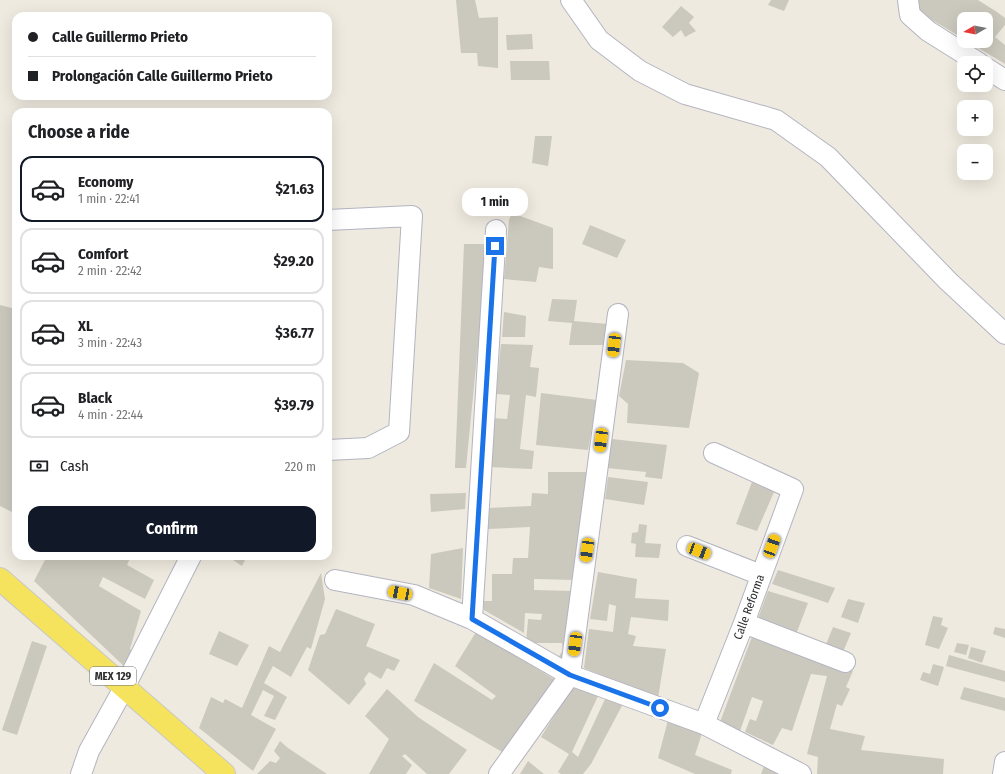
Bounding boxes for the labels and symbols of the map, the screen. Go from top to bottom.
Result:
north arrow [957,12,993,48]
callout: 1 min [462,188,528,216]
route end [486,237,504,255]
car [607,332,621,358]
car [594,427,608,453]
car [762,533,782,559]
car [579,537,595,563]
car [686,541,712,561]
street label: Calle Reforma [731,572,767,641]
car [387,585,413,601]
car [567,631,583,657]
road number: MEX 129 [90,667,136,685]
route start [651,699,669,717]

